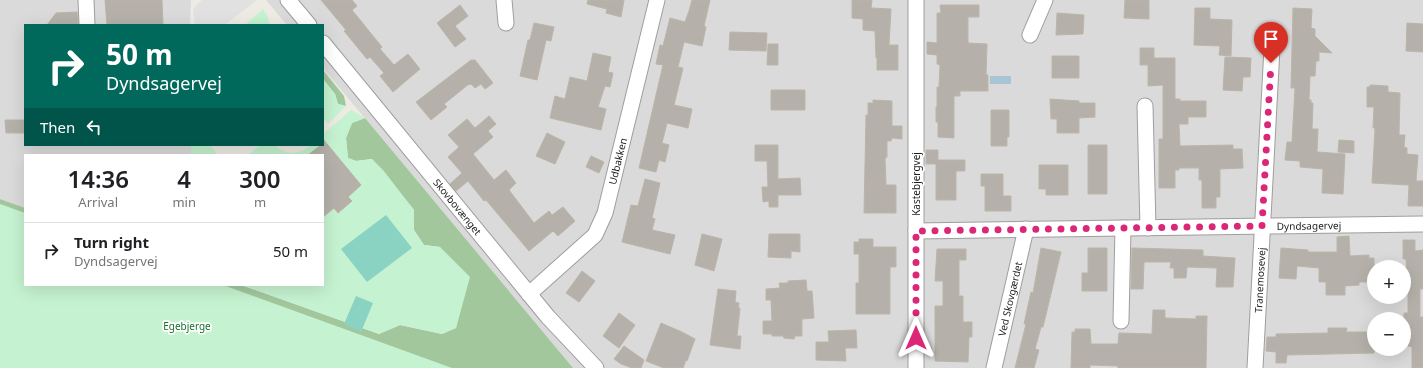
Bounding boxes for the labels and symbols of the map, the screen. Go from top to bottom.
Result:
pin [1254,22,1288,63]
street label: Udbakken [605,136,630,186]
street label: Kastebjergvej [909,152,923,216]
street label: Skovbovænget [430,176,485,238]
street label: Dyndsagervej [1277,218,1341,233]
street label: Tranemosevej [1251,247,1268,313]
street label: Ved Skovgærdet [995,260,1025,337]
position arrow [895,317,937,359]
park label: Egebjerge [163,319,211,333]

